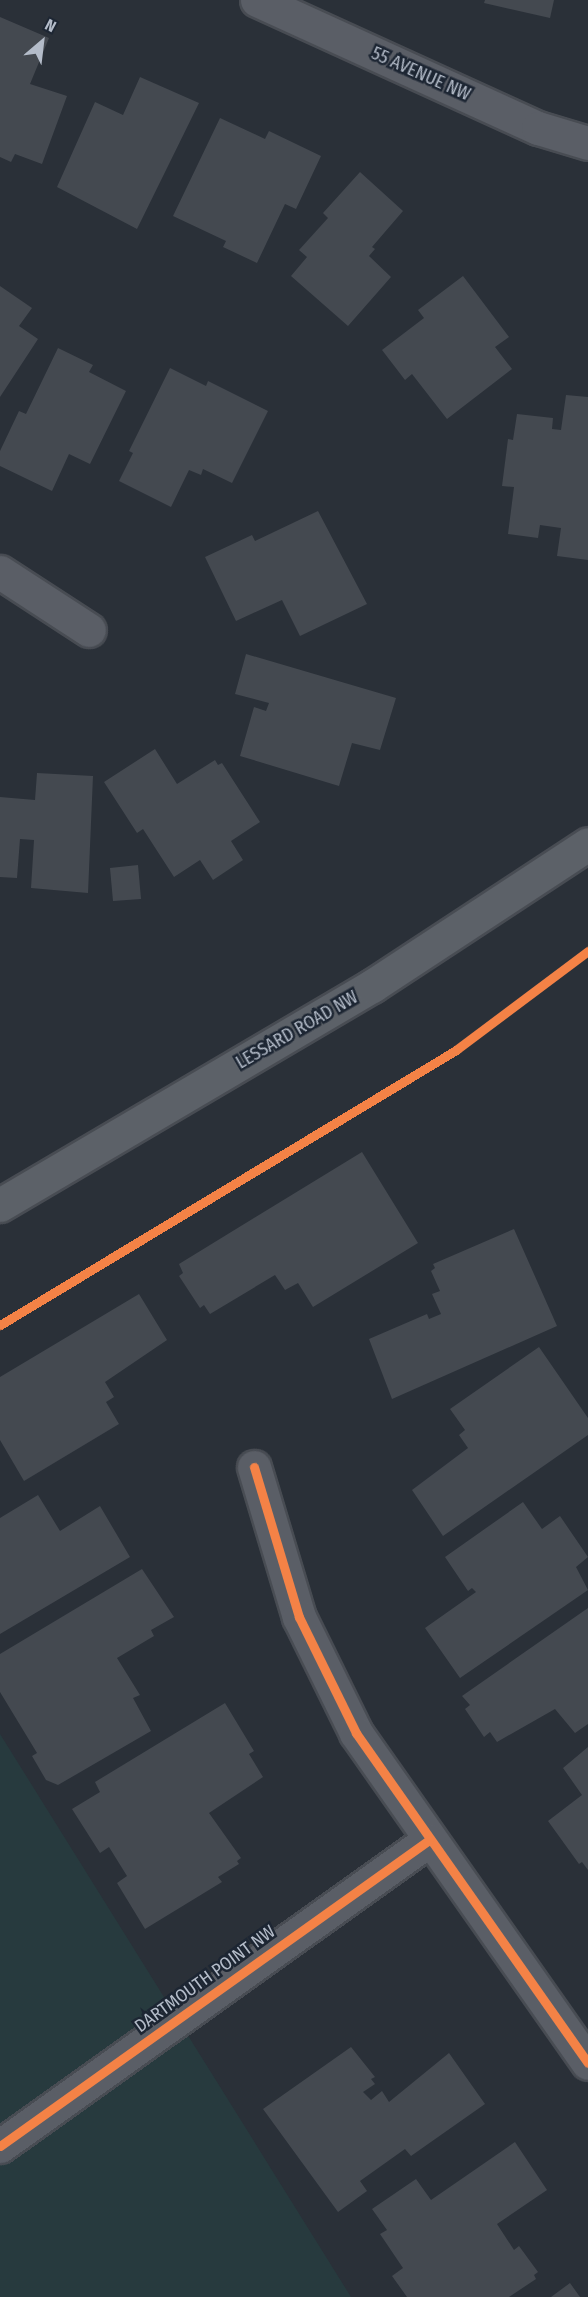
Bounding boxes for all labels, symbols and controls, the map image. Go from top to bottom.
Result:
north arrow [12,12,72,72]
text: N [42,15,59,36]
street label: 55 AVENUE NW [368,43,474,105]
street label: LESSARD ROAD NW [232,986,362,1074]
street label: DARTMOUTH POINT NW [131,1921,279,2037]

